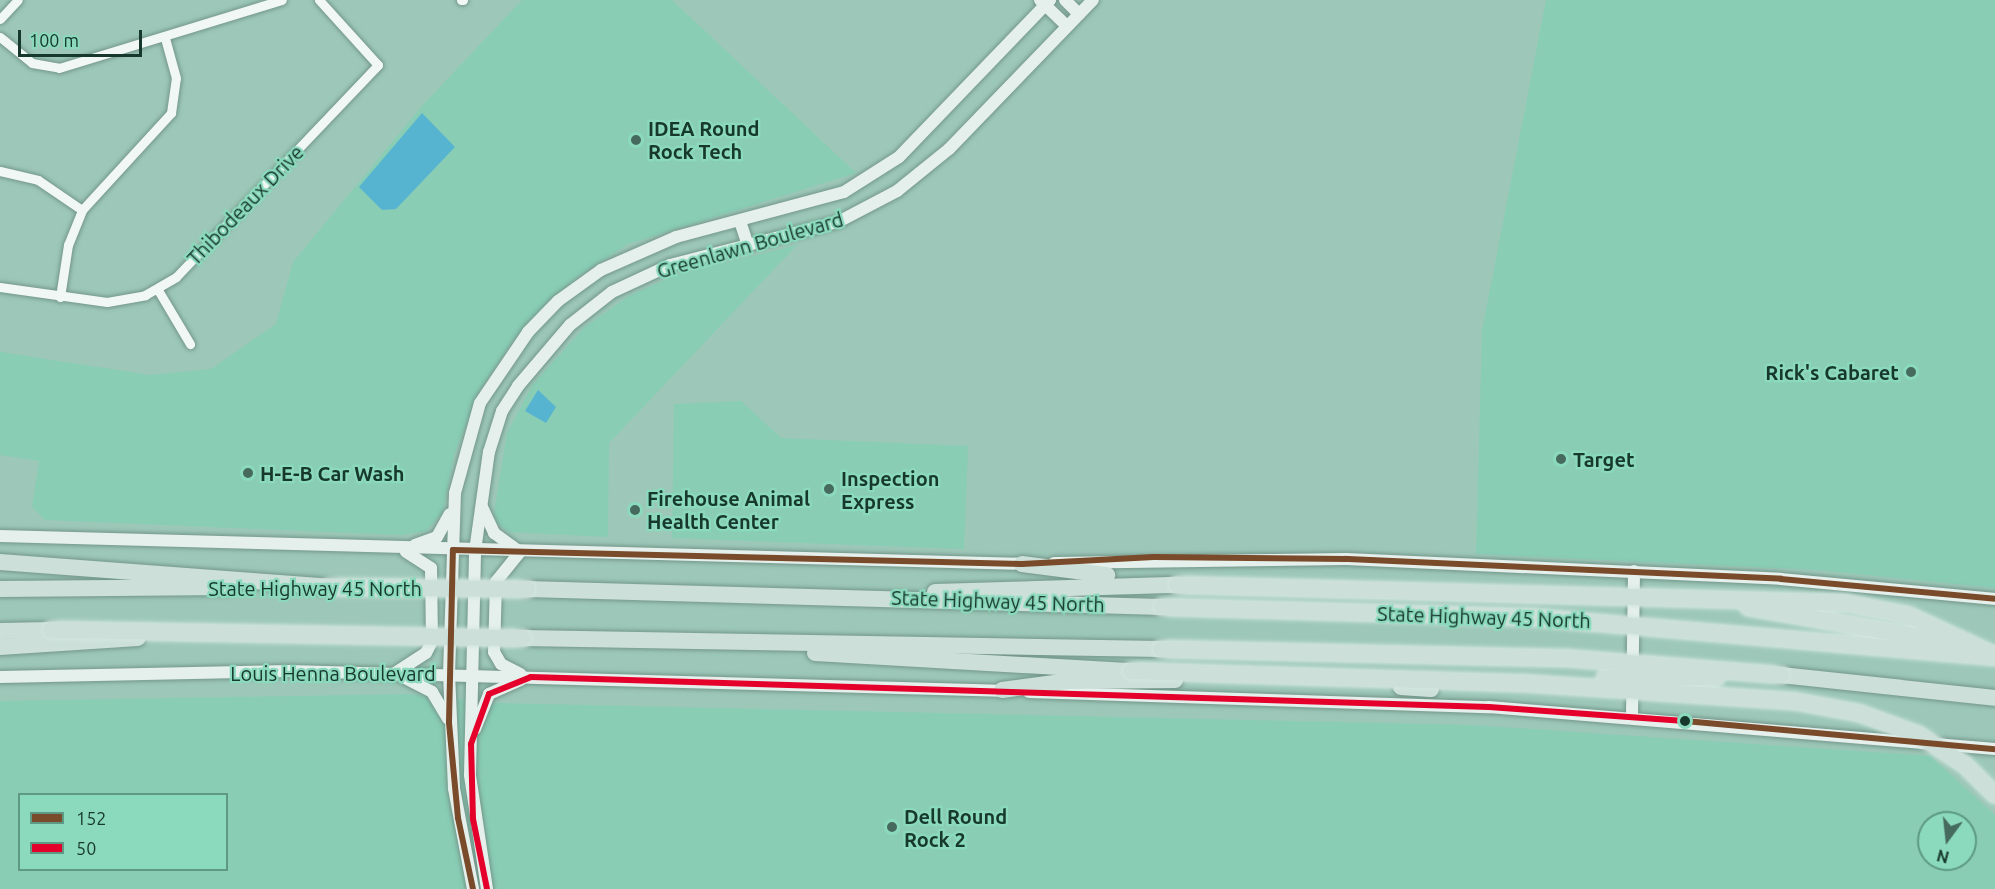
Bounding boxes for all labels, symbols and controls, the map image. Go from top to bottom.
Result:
scale bar [21,18,146,56]
text: 100 m [29,30,79,50]
place label: IDEA Round Rock Tech [648,116,760,163]
marker: IDEA Round Rock Tech [629,133,643,147]
street label: Thibodeaux Drive [182,140,308,270]
street label: Greenlawn Boulevard [654,207,846,283]
place label: Rick's Cabaret [1765,360,1899,384]
marker: Rick's Cabaret [1904,365,1918,379]
place label: Target [1573,447,1635,471]
marker: Target [1554,452,1568,466]
place label: H-E-B Car Wash [260,461,405,485]
marker: H-E-B Car Wash [241,466,255,480]
place label: Inspection Express [841,466,939,513]
marker: Inspection Express [822,482,836,496]
place label: Firehouse Animal Health Center [647,486,810,533]
marker: Firehouse Animal Health Center [628,503,642,517]
street label: State Highway 45 North [208,576,422,600]
street label: State Highway 45 North [891,585,1105,617]
street label: State Highway 45 North [1377,601,1591,633]
street label: Louis Henna Boulevard [230,661,436,685]
unlabelled marker [1679,715,1691,727]
legend [18,793,228,871]
place label: Dell Round Rock 2 [904,804,1007,851]
text: 152 [76,808,106,828]
north arrow [1917,811,1977,871]
marker: Dell Round Rock 2 [885,820,899,834]
text: 50 [76,838,96,858]
text: N [1935,846,1951,867]

